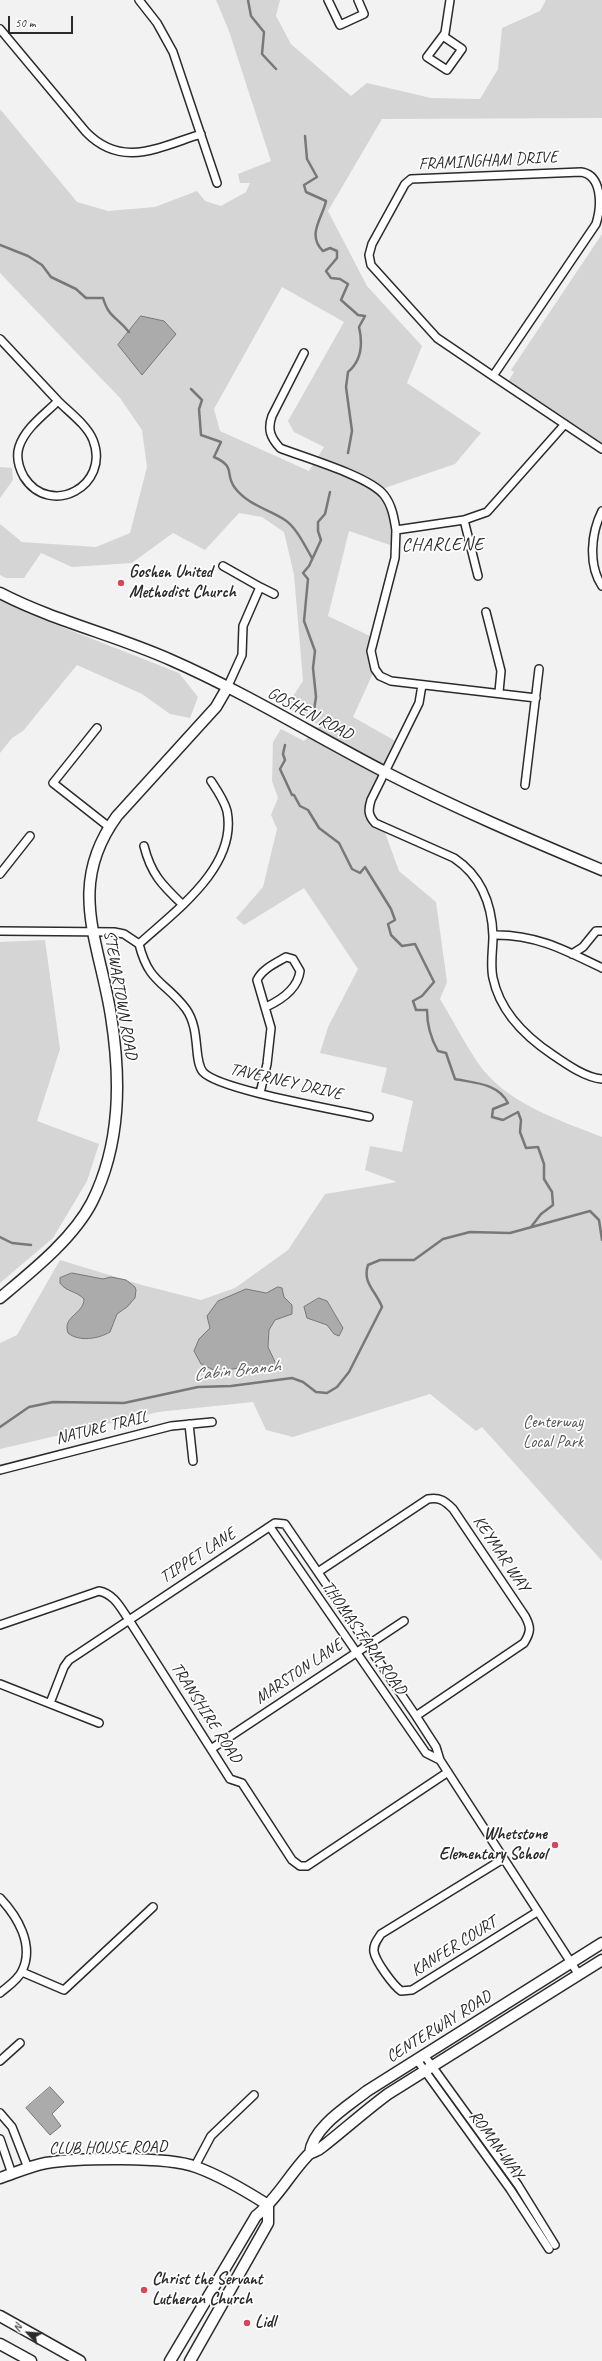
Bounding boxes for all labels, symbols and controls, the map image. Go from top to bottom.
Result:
scale bar [10,8,75,34]
text: 50 m [15,15,35,31]
street label: FRAMINGHAM DRIVE [418,147,558,175]
district label: CHARLENE [402,534,484,556]
place label: Goshen United Methodist Church [129,563,236,603]
marker: Goshen United Methodist Church [116,578,126,588]
street label: GOSHEN ROAD [264,683,356,745]
street label: STEWARTOWN ROAD [99,929,141,1061]
street label: TAVERNEY DRIVE [228,1059,344,1105]
water label: Cabin Branch [193,1356,281,1386]
street label: NATURE TRAIL [54,1407,150,1449]
park label: Centerway Local Park [523,1413,583,1453]
street label: KEYMAR WAY [468,1512,534,1596]
street label: TIPPET LANE [156,1524,240,1588]
street label: THOMAS FARM ROAD [317,1577,411,1699]
street label: MARSTON LANE [251,1635,347,1709]
street label: TRANSHIRE ROAD [166,1659,246,1767]
place label: Whetstone Elementary School [439,1825,547,1865]
marker: Whetstone Elementary School [550,1840,560,1850]
street label: KANFER COURT [407,1913,501,1981]
street label: CENTERWAY ROAD [383,1987,495,2067]
street label: ROMAN WAY [464,2107,528,2183]
street label: CLUB HOUSE ROAD [49,2137,167,2159]
place label: Christ the Servant Lutheran Church [152,2270,262,2310]
marker: Christ the Servant Lutheran Church [139,2285,149,2295]
north arrow [8,2313,48,2353]
place label: Lidl [255,2313,276,2333]
marker: Lidl [242,2318,252,2328]
text: N [9,2322,25,2334]

